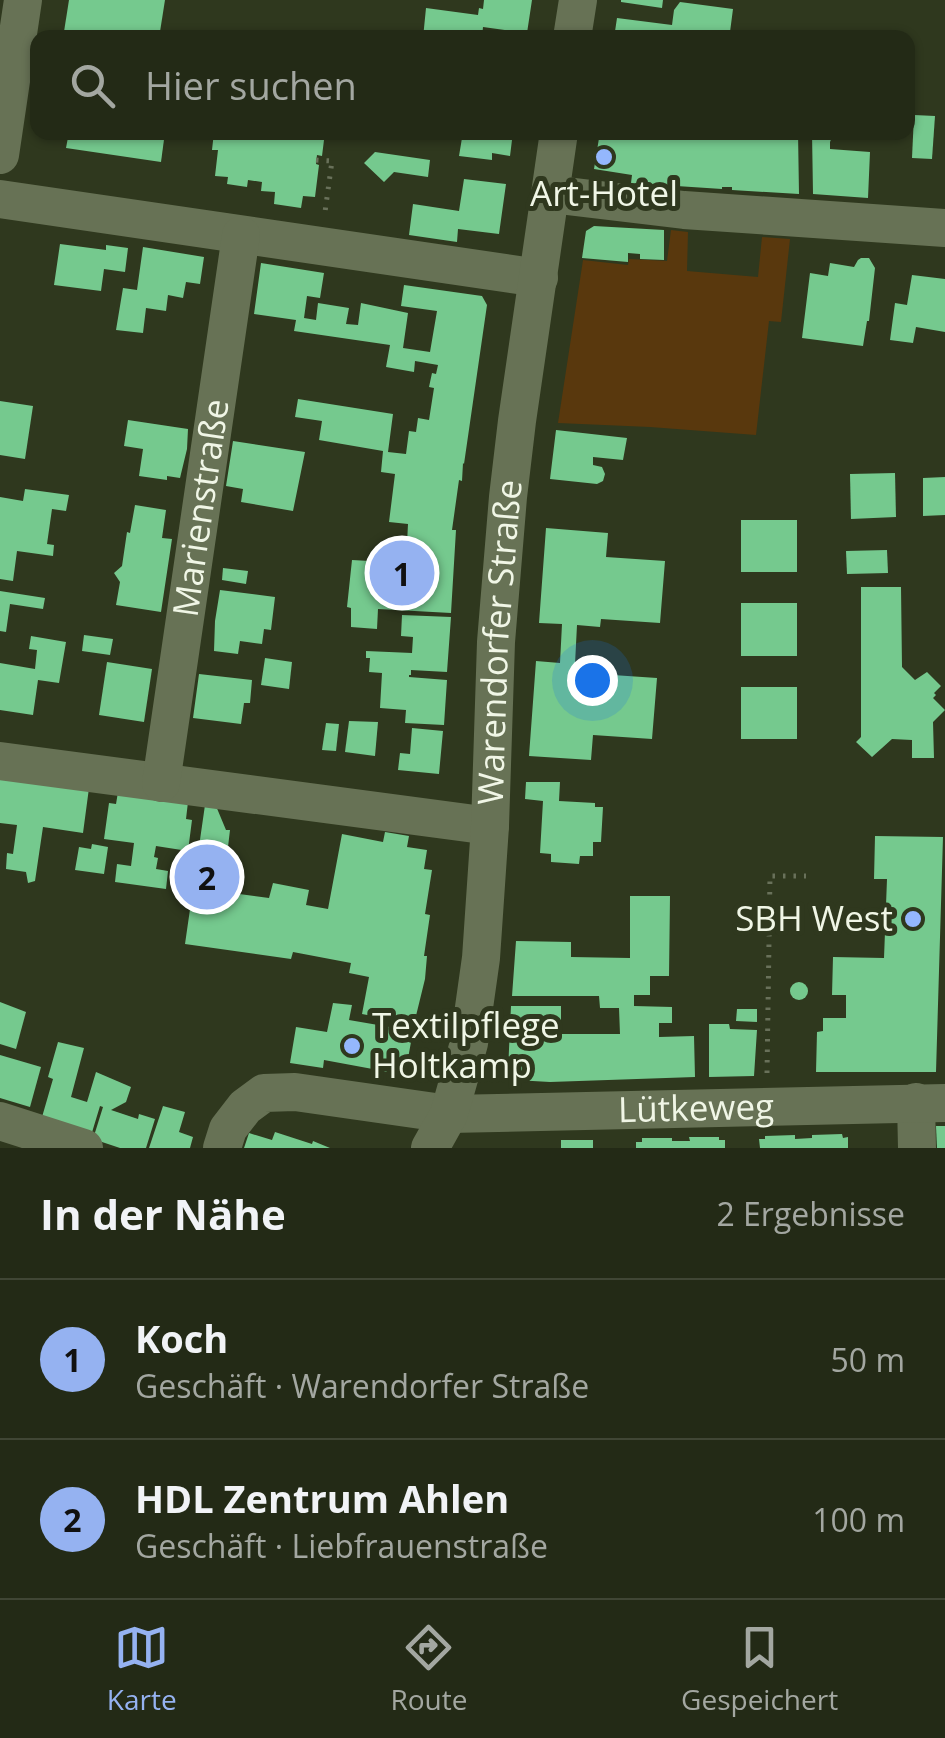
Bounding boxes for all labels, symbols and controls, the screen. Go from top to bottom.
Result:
search box [30,30,915,140]
icon: search [65,58,120,113]
text: Hier suchen [145,59,357,111]
marker: Art-Hotel [593,146,615,168]
place label: Art-Hotel [530,169,678,216]
street label: Marienstraße [161,396,239,620]
street label: Warendorfer Straße [466,477,532,805]
pin: 1 [370,536,434,610]
your location [567,655,618,706]
pin: 2 [174,840,240,914]
place label: SBH West [735,894,893,941]
marker: SBH West [902,908,924,930]
place label: Textilpflege Holtkamp [372,1001,560,1088]
marker: Textilpflege Holtkamp [341,1035,363,1057]
street label: Lütkeweg [617,1082,775,1132]
text: In der Nähe [40,1185,286,1242]
text: 2 Ergebnisse [716,1192,905,1235]
text: Koch [135,1312,228,1364]
text: 1 [63,1338,82,1381]
text: 50 m [830,1338,905,1381]
text: Geschäft · Warendorfer Straße [135,1364,589,1407]
text: HDL Zentrum Ahlen [135,1472,509,1524]
text: 2 [63,1498,82,1541]
text: 100 m [812,1498,905,1541]
text: Geschäft · Liebfrauenstraße [135,1524,548,1567]
tab: Karte [107,1620,177,1718]
tab: Route [390,1620,467,1718]
tab: Gespeichert [681,1620,838,1718]

